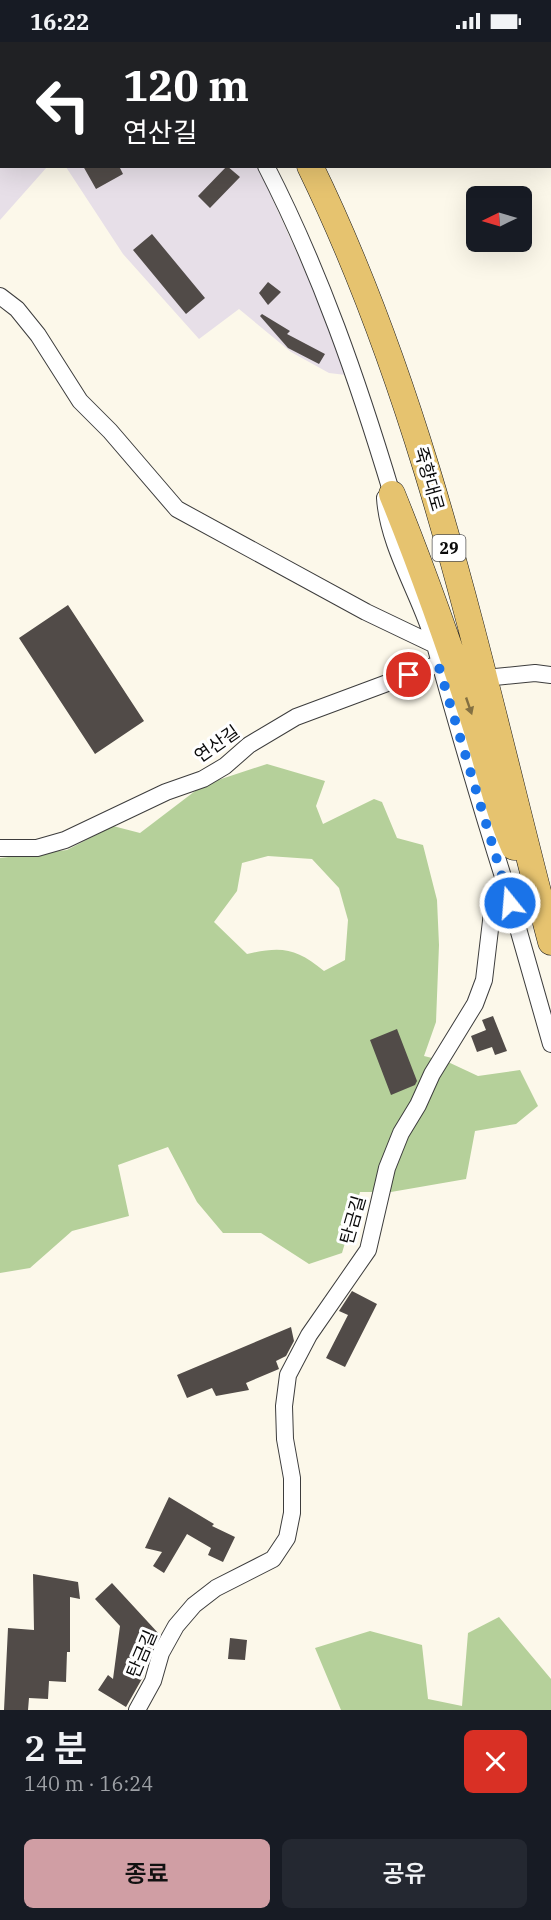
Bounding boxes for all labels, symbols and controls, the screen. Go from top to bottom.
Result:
text: 16:22 [30,7,89,36]
text: 120 m [123,58,249,113]
icon: left [24,66,102,144]
text: 연산길 [123,114,198,149]
north arrow [466,186,532,252]
map controls [466,186,532,252]
street label: 죽향대로 [409,444,450,514]
road number: 29 [432,535,466,561]
pin [383,649,434,700]
icon: arrive [392,658,425,691]
one-way arrow [465,698,474,716]
street label: 연산길 [190,720,244,767]
position arrow [478,871,542,935]
street label: 탄금길 [335,1193,370,1247]
street label: 탄금길 [121,1626,162,1681]
text: 2 분 [24,1724,87,1771]
button: close [464,1730,527,1793]
text: 140 m · 16:24 [24,1770,153,1797]
button: 종료 [24,1839,270,1908]
button: 공유 [282,1839,527,1908]

